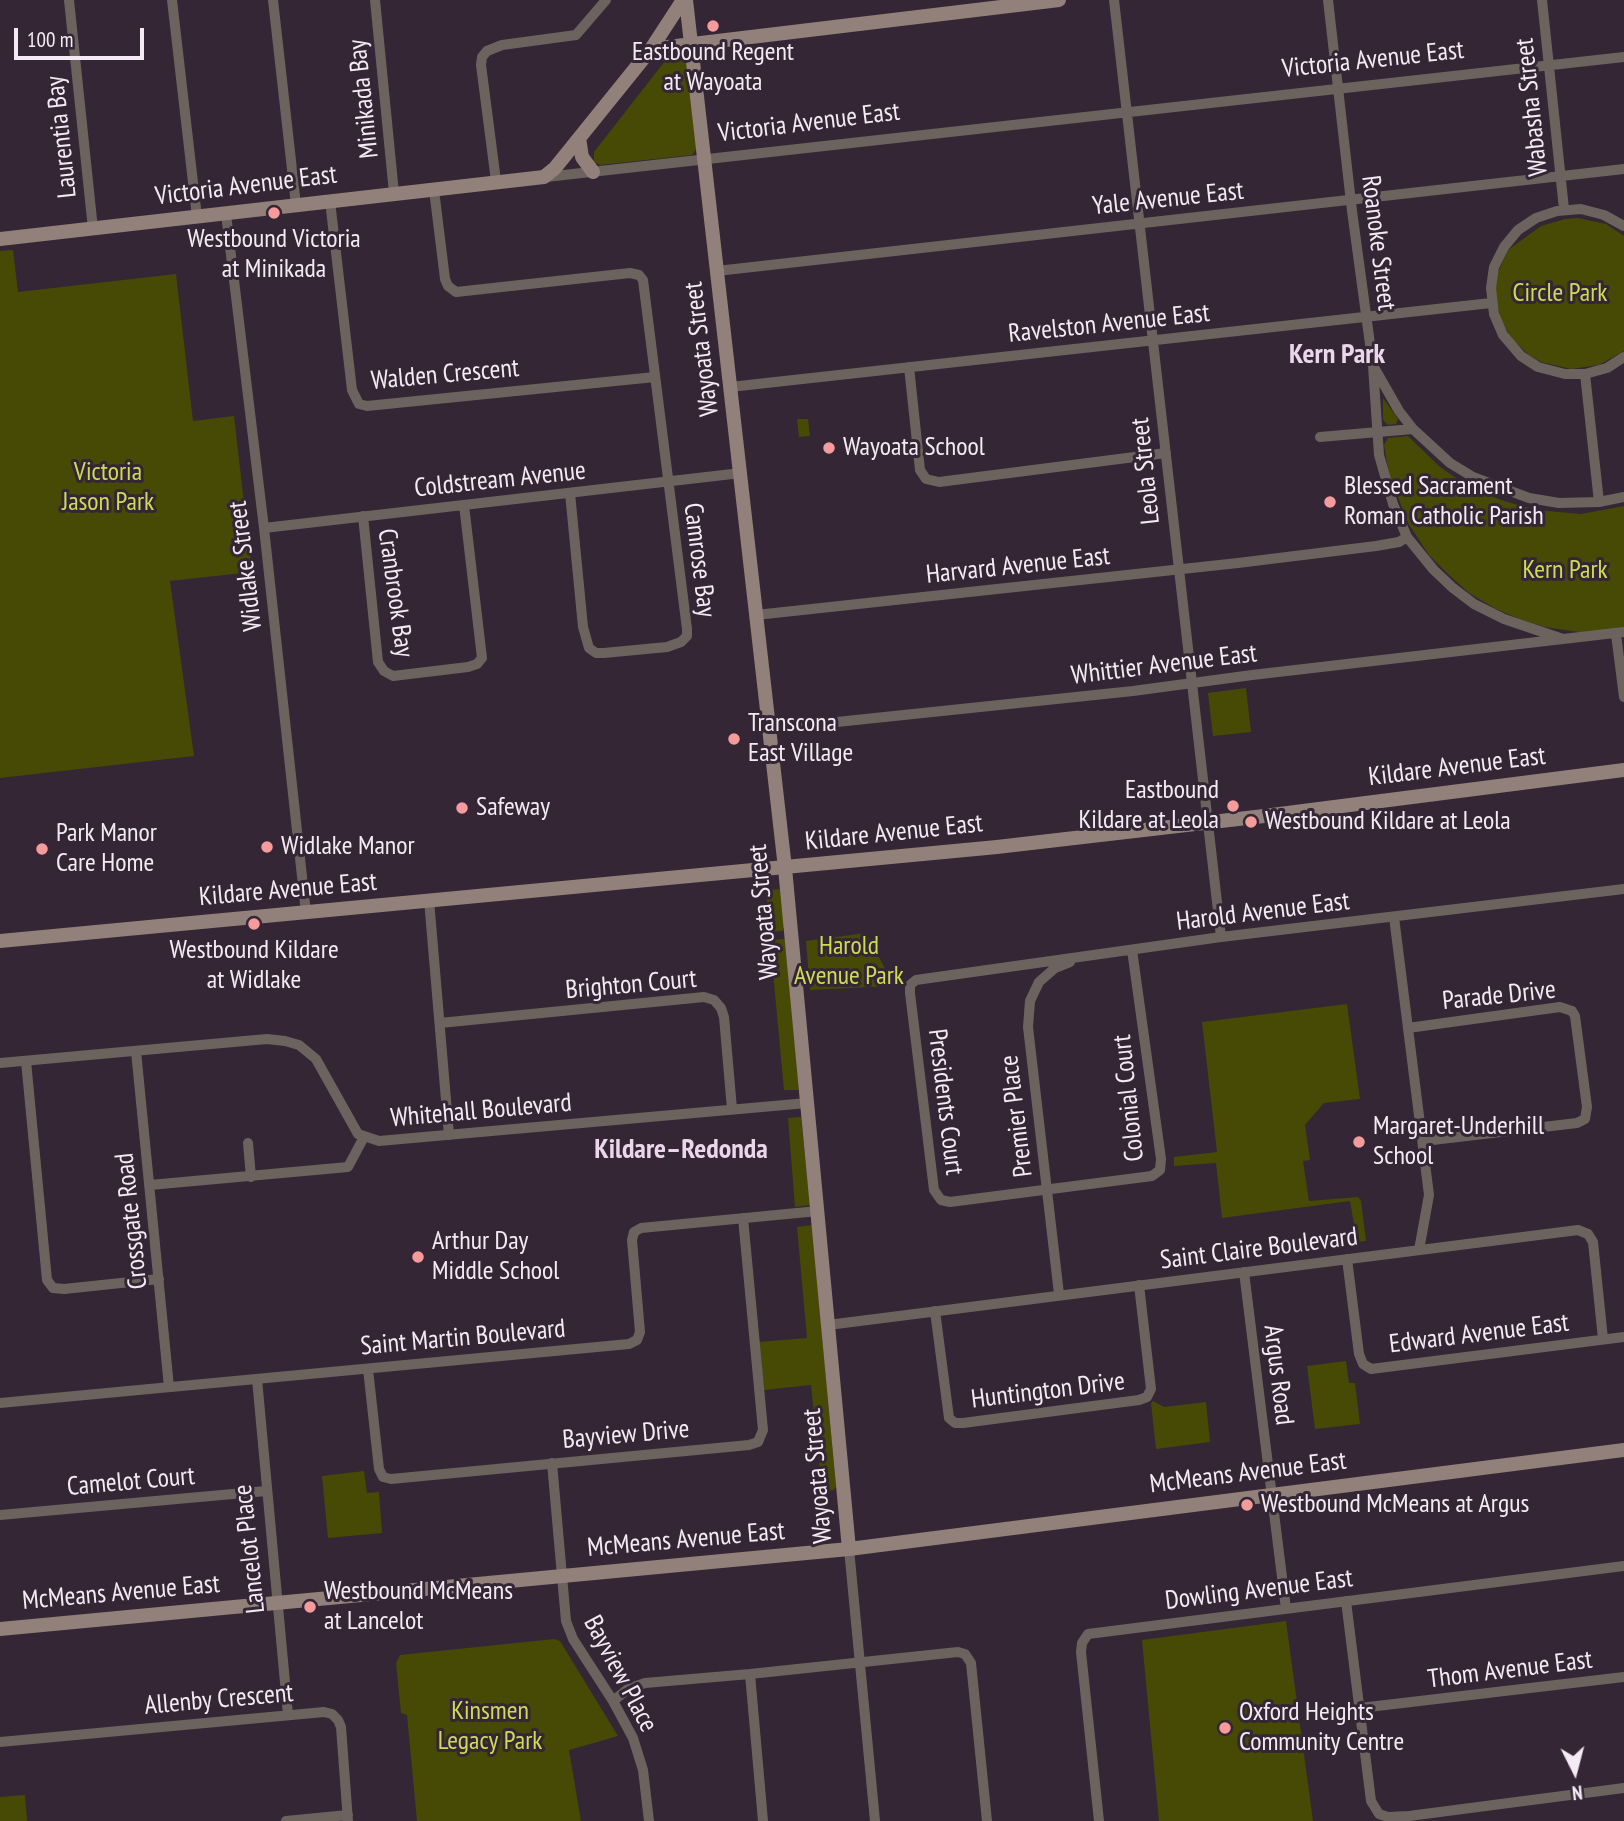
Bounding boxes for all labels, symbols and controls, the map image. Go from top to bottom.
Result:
scale bar [18,14,147,58]
marker: Eastbound Regent at Wayoata [705,18,721,34]
text: 100 m [27,26,73,53]
street label: Victoria Avenue East [1281,35,1465,85]
street label: Wabasha Street [1509,36,1555,178]
place label: Eastbound Regent at Wayoata [632,37,794,98]
street label: Minikada Bay [342,38,386,160]
street label: Laurentia Bay [40,74,84,200]
street label: Victoria Avenue East [717,96,901,150]
street label: Victoria Avenue East [154,159,338,213]
street label: Roanoke Street [1354,174,1402,312]
street label: Yale Avenue East [1091,176,1245,222]
marker: Westbound Victoria at Minikada [266,205,282,221]
place label: Westbound Victoria at Minikada [187,224,361,286]
park label: Circle Park [1513,278,1607,310]
street label: Wayoata Street [678,280,726,418]
street label: Ravelston Avenue East [1007,298,1211,350]
district label: Kern Park [1289,338,1385,372]
street label: Walden Crescent [370,353,520,397]
street label: Leola Street [1125,416,1167,526]
place label: Wayoata School [843,432,985,464]
marker: Wayoata School [821,440,837,456]
street label: Coldstream Avenue [413,455,587,505]
park label: Victoria Jason Park [62,457,154,518]
place label: Blessed Sacrament Roman Catholic Parish [1344,471,1544,532]
marker: Blessed Sacrament Roman Catholic Parish [1322,494,1338,510]
street label: Widlake Street [223,499,269,633]
street label: Camrose Bay [677,501,721,619]
street label: Cranbrook Bay [371,527,419,659]
street label: Harvard Avenue East [925,541,1111,591]
park label: Kern Park [1522,555,1608,587]
street label: Whittier Avenue East [1069,638,1259,692]
place label: Transcona East Village [748,708,853,770]
marker: Transcona East Village [726,731,742,747]
street label: Kildare Avenue East [1367,741,1547,793]
place label: Eastbound Kildare at Leola [1079,775,1219,836]
place label: Safeway [476,792,550,824]
marker: Eastbound Kildare at Leola [1225,798,1241,814]
marker: Safeway [454,800,470,816]
place label: Westbound Kildare at Leola [1265,806,1511,838]
street label: Kildare Avenue East [804,808,984,858]
marker: Westbound Kildare at Leola [1243,814,1259,830]
place label: Park Manor Care Home [56,818,157,880]
place label: Widlake Manor [281,831,415,863]
marker: Widlake Manor [259,839,275,855]
marker: Park Manor Care Home [34,841,50,857]
street label: Wayoata Street [743,843,785,981]
street label: Kildare Avenue East [198,867,378,913]
street label: Harold Avenue East [1175,886,1351,938]
marker: Westbound Kildare at Widlake [246,916,262,932]
park label: Harold Avenue Park [794,931,904,992]
place label: Westbound Kildare at Widlake [169,935,339,996]
street label: Brighton Court [564,964,698,1006]
street label: Parade Drive [1441,975,1557,1017]
street label: Presidents Court [921,1027,969,1177]
street label: Colonial Court [1107,1033,1151,1163]
street label: Premier Place [994,1053,1040,1179]
street label: Whitehall Boulevard [389,1088,573,1134]
place label: Margaret-Underhill School [1373,1111,1544,1172]
district label: Kildare–Redonda [594,1133,768,1167]
marker: Margaret-Underhill School [1351,1134,1367,1150]
street label: Crossgate Road [109,1151,155,1291]
street label: Saint Claire Boulevard [1159,1221,1359,1277]
place label: Arthur Day Middle School [432,1226,559,1288]
marker: Arthur Day Middle School [410,1249,426,1265]
street label: Edward Avenue East [1387,1307,1571,1361]
street label: Saint Martin Boulevard [359,1313,567,1363]
street label: Argus Road [1256,1323,1300,1427]
street label: Huntington Drive [969,1366,1127,1416]
street label: Wayoata Street [797,1407,839,1545]
street label: Bayview Drive [561,1414,691,1456]
street label: McMeans Avenue East [1148,1445,1348,1501]
street label: Camelot Court [66,1461,196,1503]
street label: Lancelot Place [228,1483,272,1615]
place label: Westbound McMeans at Argus [1261,1489,1529,1521]
marker: Westbound McMeans at Argus [1239,1497,1255,1513]
street label: McMeans Avenue East [586,1516,786,1564]
street label: Dowling Avenue East [1163,1563,1355,1617]
street label: McMeans Avenue East [21,1569,221,1617]
place label: Westbound McMeans at Lancelot [324,1576,513,1638]
marker: Westbound McMeans at Lancelot [302,1599,318,1615]
street label: Bayview Place [576,1610,664,1738]
street label: Thom Avenue East [1426,1644,1594,1696]
street label: Allenby Crescent [143,1678,295,1722]
park label: Kinsmen Legacy Park [438,1696,542,1758]
place label: Oxford Heights Community Centre [1239,1697,1404,1758]
marker: Oxford Heights Community Centre [1217,1720,1233,1736]
north arrow [1540,1737,1610,1807]
text: N [1571,1780,1584,1805]

